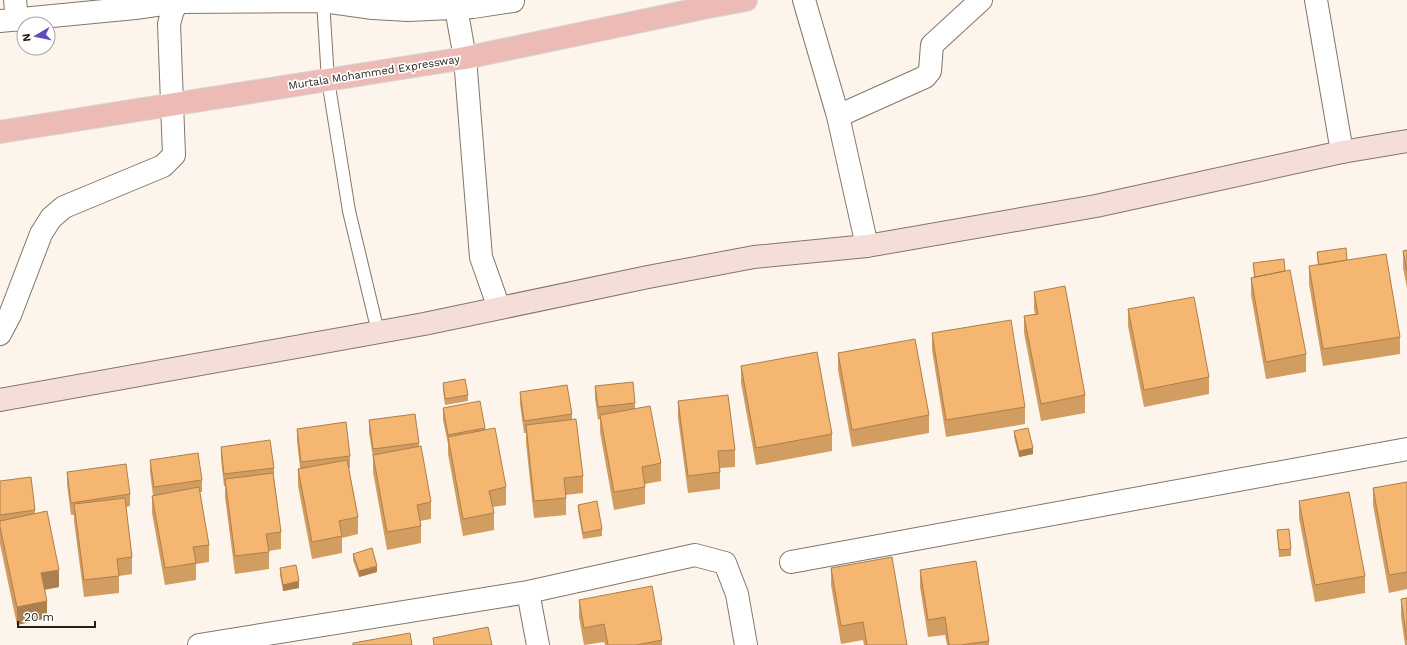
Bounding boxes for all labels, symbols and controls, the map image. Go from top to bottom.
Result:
north arrow [16,16,56,56]
text: N [20,32,34,43]
street label: Murtala Mohammed Expressway [287,52,461,92]
scale bar [18,603,95,629]
text: 20 m [24,610,54,624]

